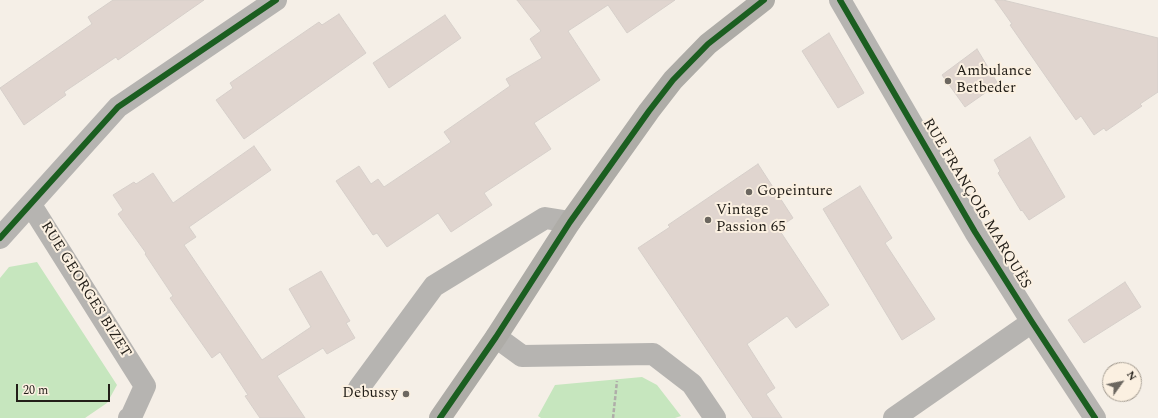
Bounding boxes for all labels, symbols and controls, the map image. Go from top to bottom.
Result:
place label: Ambulance Betbeder [956,63,1032,98]
marker: Ambulance Betbeder [943,76,953,86]
street label: RUE FRANÇOIS MARQUÈS [918,116,1034,292]
place label: Gopeinture [757,183,833,201]
marker: Gopeinture [744,187,754,197]
place label: Vintage Passion 65 [716,202,786,237]
marker: Vintage Passion 65 [703,215,713,225]
street label: RUE GEORGES BIZET [36,219,134,361]
north arrow [1102,362,1142,402]
text: N [1122,367,1141,384]
scale bar [18,376,112,402]
text: 20 m [23,381,48,400]
place label: Debussy [342,385,398,403]
marker: Debussy [401,389,411,399]

